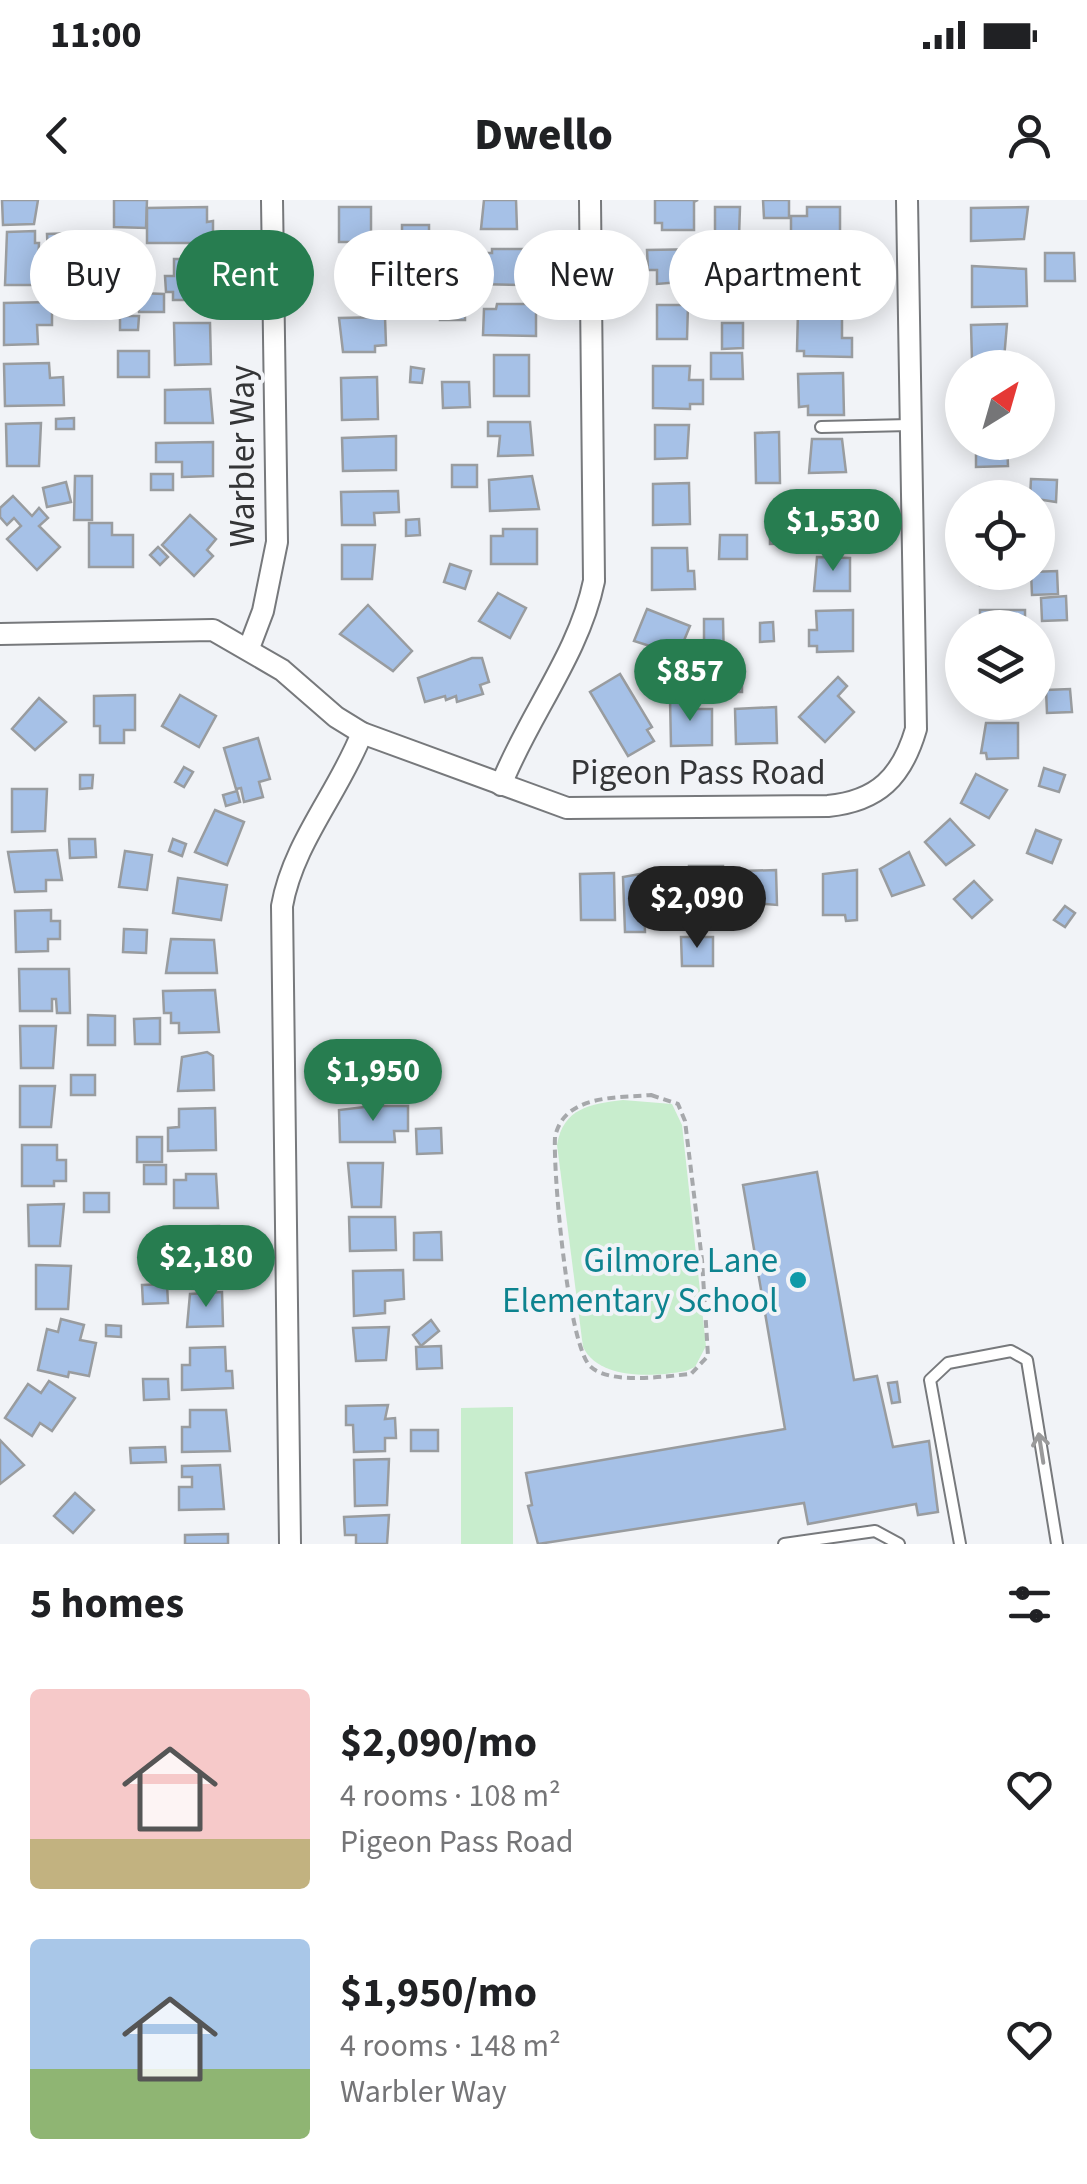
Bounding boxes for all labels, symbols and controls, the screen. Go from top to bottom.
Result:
text: 11:00 [50,8,142,62]
text: Dwello [474,103,613,167]
icon: back [30,108,85,163]
icon: person [1002,108,1057,163]
chip: Buy [30,230,156,320]
chip: Rent [176,230,314,320]
chip: Filters [334,230,494,320]
chip: New [514,230,649,320]
chip: Apartment [669,230,896,320]
north arrow [945,350,1055,460]
map controls [945,350,1055,720]
street label: Warbler Way [218,365,268,547]
button: locate [945,480,1055,590]
pin: $1,530 [752,489,914,574]
text: $1,530 [786,498,880,544]
button: layers [945,610,1055,720]
pin: $857 [631,639,749,724]
text: $857 [656,648,724,694]
street label: Pigeon Pass Road [570,748,826,798]
pin: $2,090 [616,866,778,951]
text: $2,090 [650,875,744,921]
pin: $1,950 [292,1039,454,1124]
text: $1,950 [326,1048,420,1094]
pin: $2,180 [125,1225,287,1310]
text: $2,180 [159,1234,253,1280]
place label: Gilmore Lane Elementary School [502,1236,778,1326]
marker: Gilmore Lane Elementary School [787,1269,809,1291]
one-way arrow [1031,1432,1050,1464]
text: 5 homes [30,1574,184,1634]
icon: filters [1002,1577,1057,1632]
text: $2,090/mo [340,1713,537,1773]
icon: home [110,1729,230,1849]
icon: heart [1002,1762,1057,1817]
text: 4 rooms · 108 m² [340,1773,561,1819]
text: Pigeon Pass Road [340,1819,574,1865]
text: $1,950/mo [340,1963,537,2023]
icon: home [110,1979,230,2099]
icon: heart [1002,2012,1057,2067]
text: 4 rooms · 148 m² [340,2023,561,2069]
text: Warbler Way [340,2069,507,2115]

